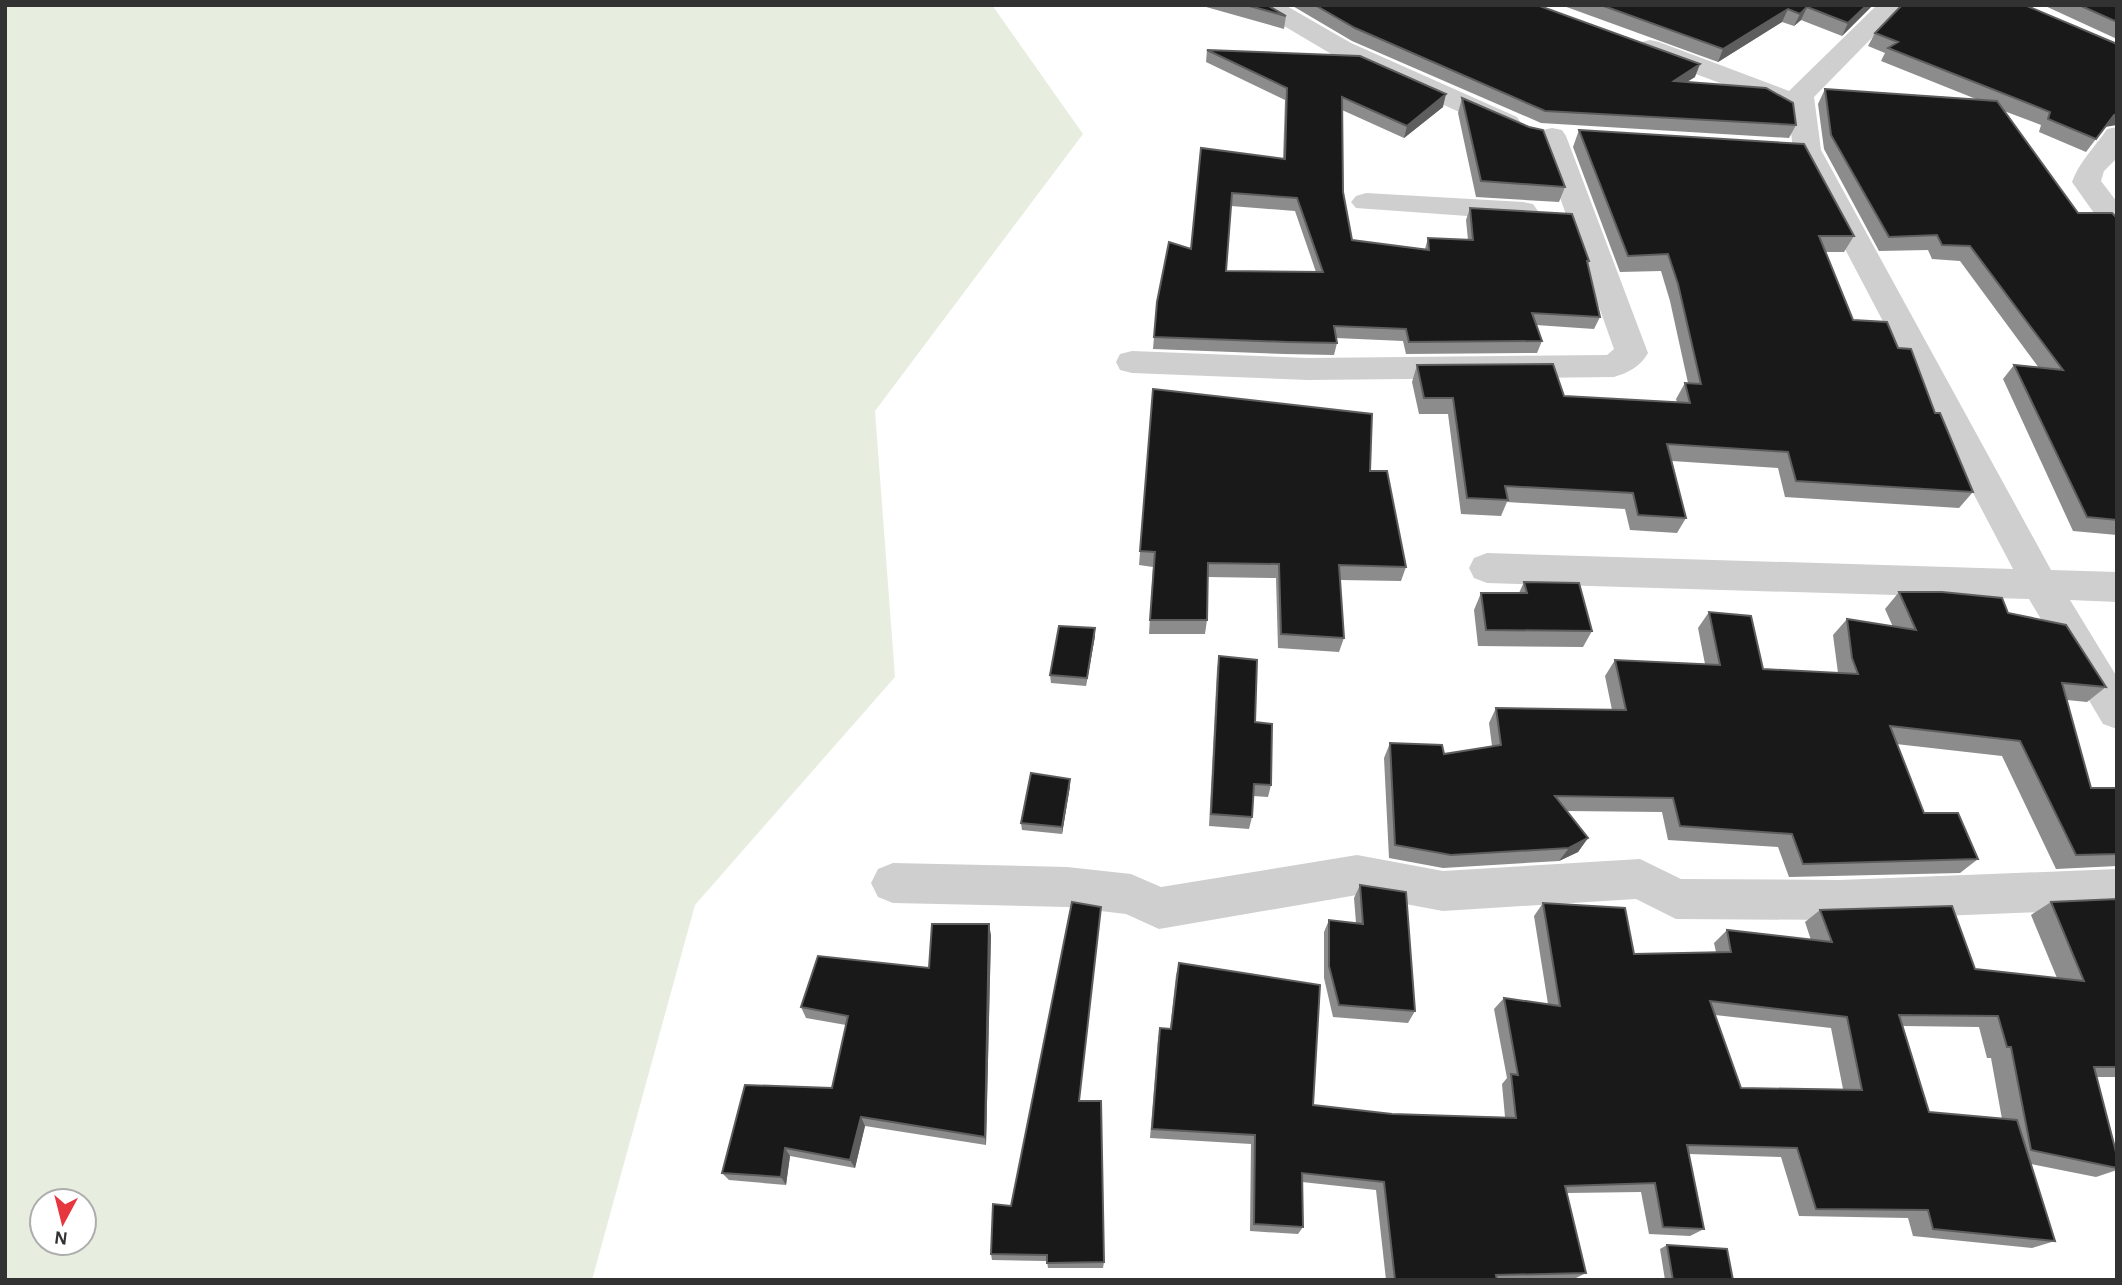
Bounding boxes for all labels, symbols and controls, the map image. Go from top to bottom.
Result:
north arrow [28,1187,98,1257]
text: N [53,1227,69,1248]

